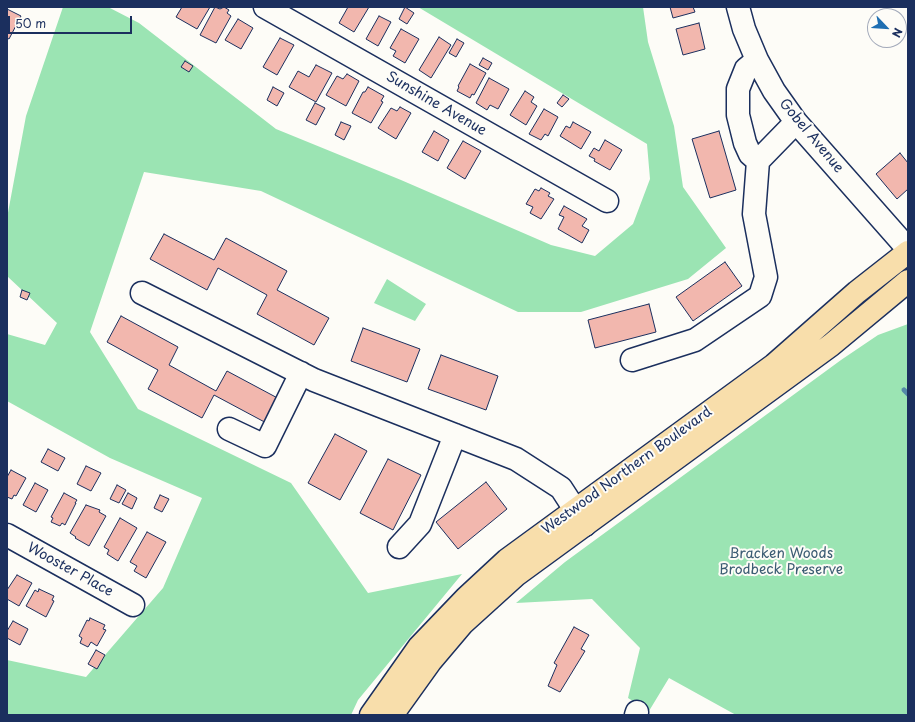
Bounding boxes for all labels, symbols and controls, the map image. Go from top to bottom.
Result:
scale bar [10,8,134,34]
north arrow [867,8,907,48]
text: 50 m [15,14,46,32]
text: N [888,25,907,40]
street label: Sunshine Avenue [383,68,489,140]
street label: Gobel Avenue [775,96,847,176]
street label: Westwood Northern Boulevard [539,404,715,538]
street label: Wooster Place [24,539,116,601]
park label: Bracken Woods Brodbeck Preserve [719,546,843,578]

